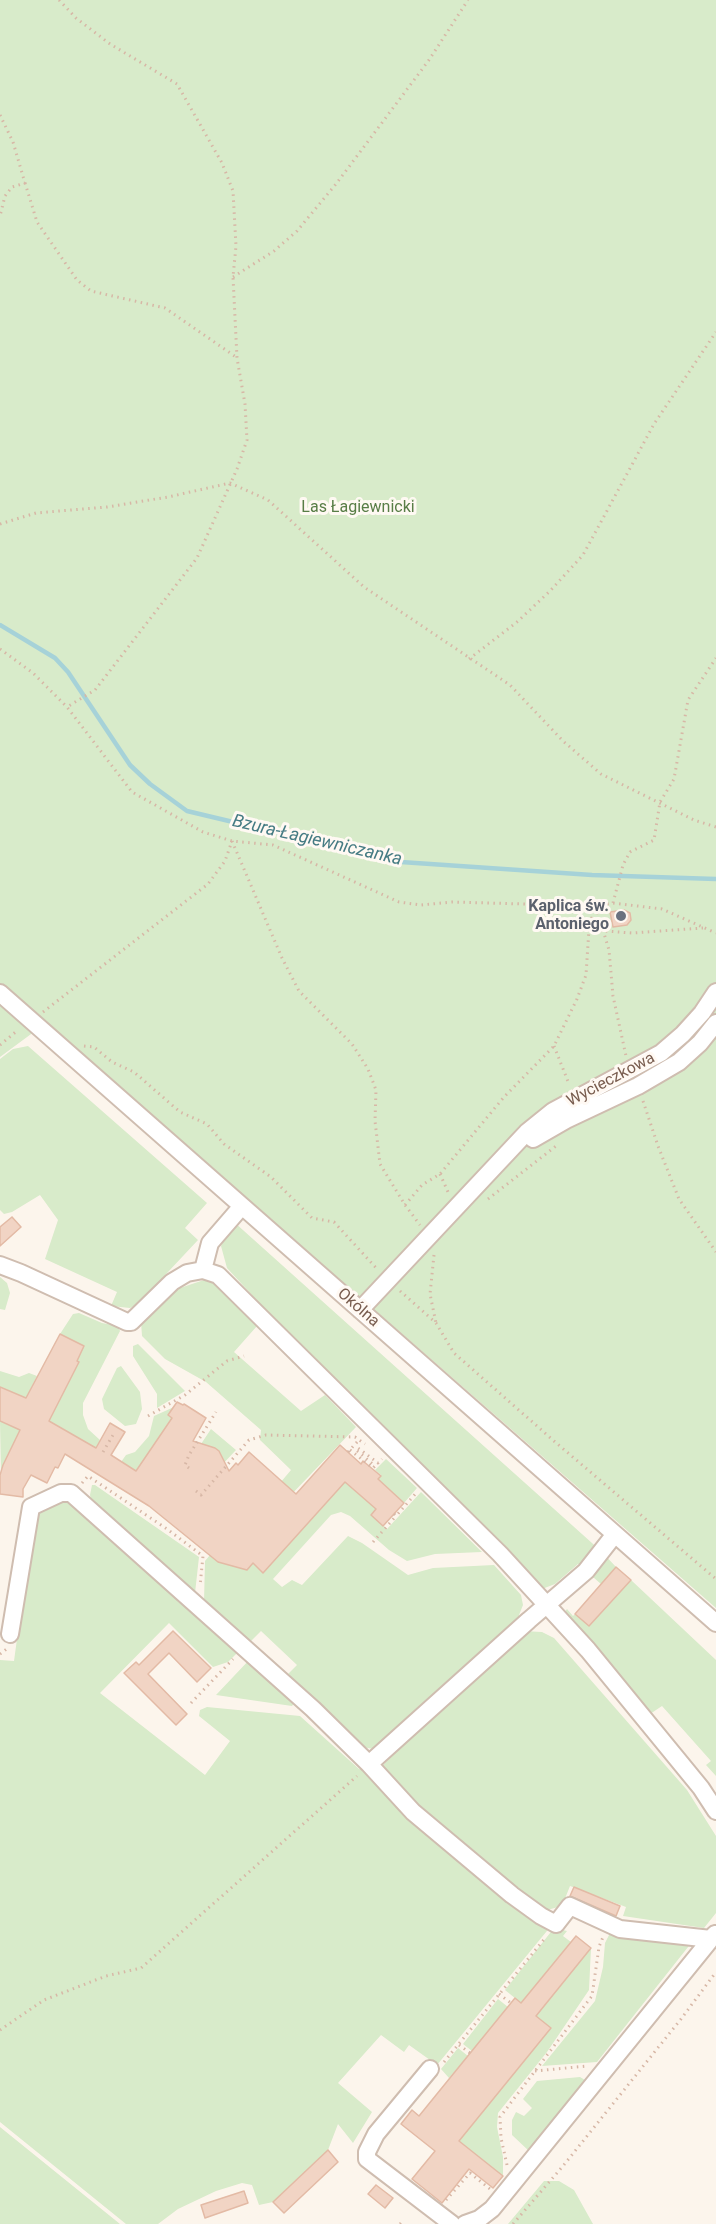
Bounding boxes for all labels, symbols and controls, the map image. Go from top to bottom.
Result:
park label: Las Łagiewnicki [301,498,415,518]
water label: Bzura-Łagiewniczanka [230,811,404,871]
place label: Kaplica św. Antoniego [528,897,609,935]
marker: Kaplica św. Antoniego [614,909,628,923]
street label: Wycieczkowa [564,1049,658,1111]
street label: Okólna [333,1284,383,1332]

